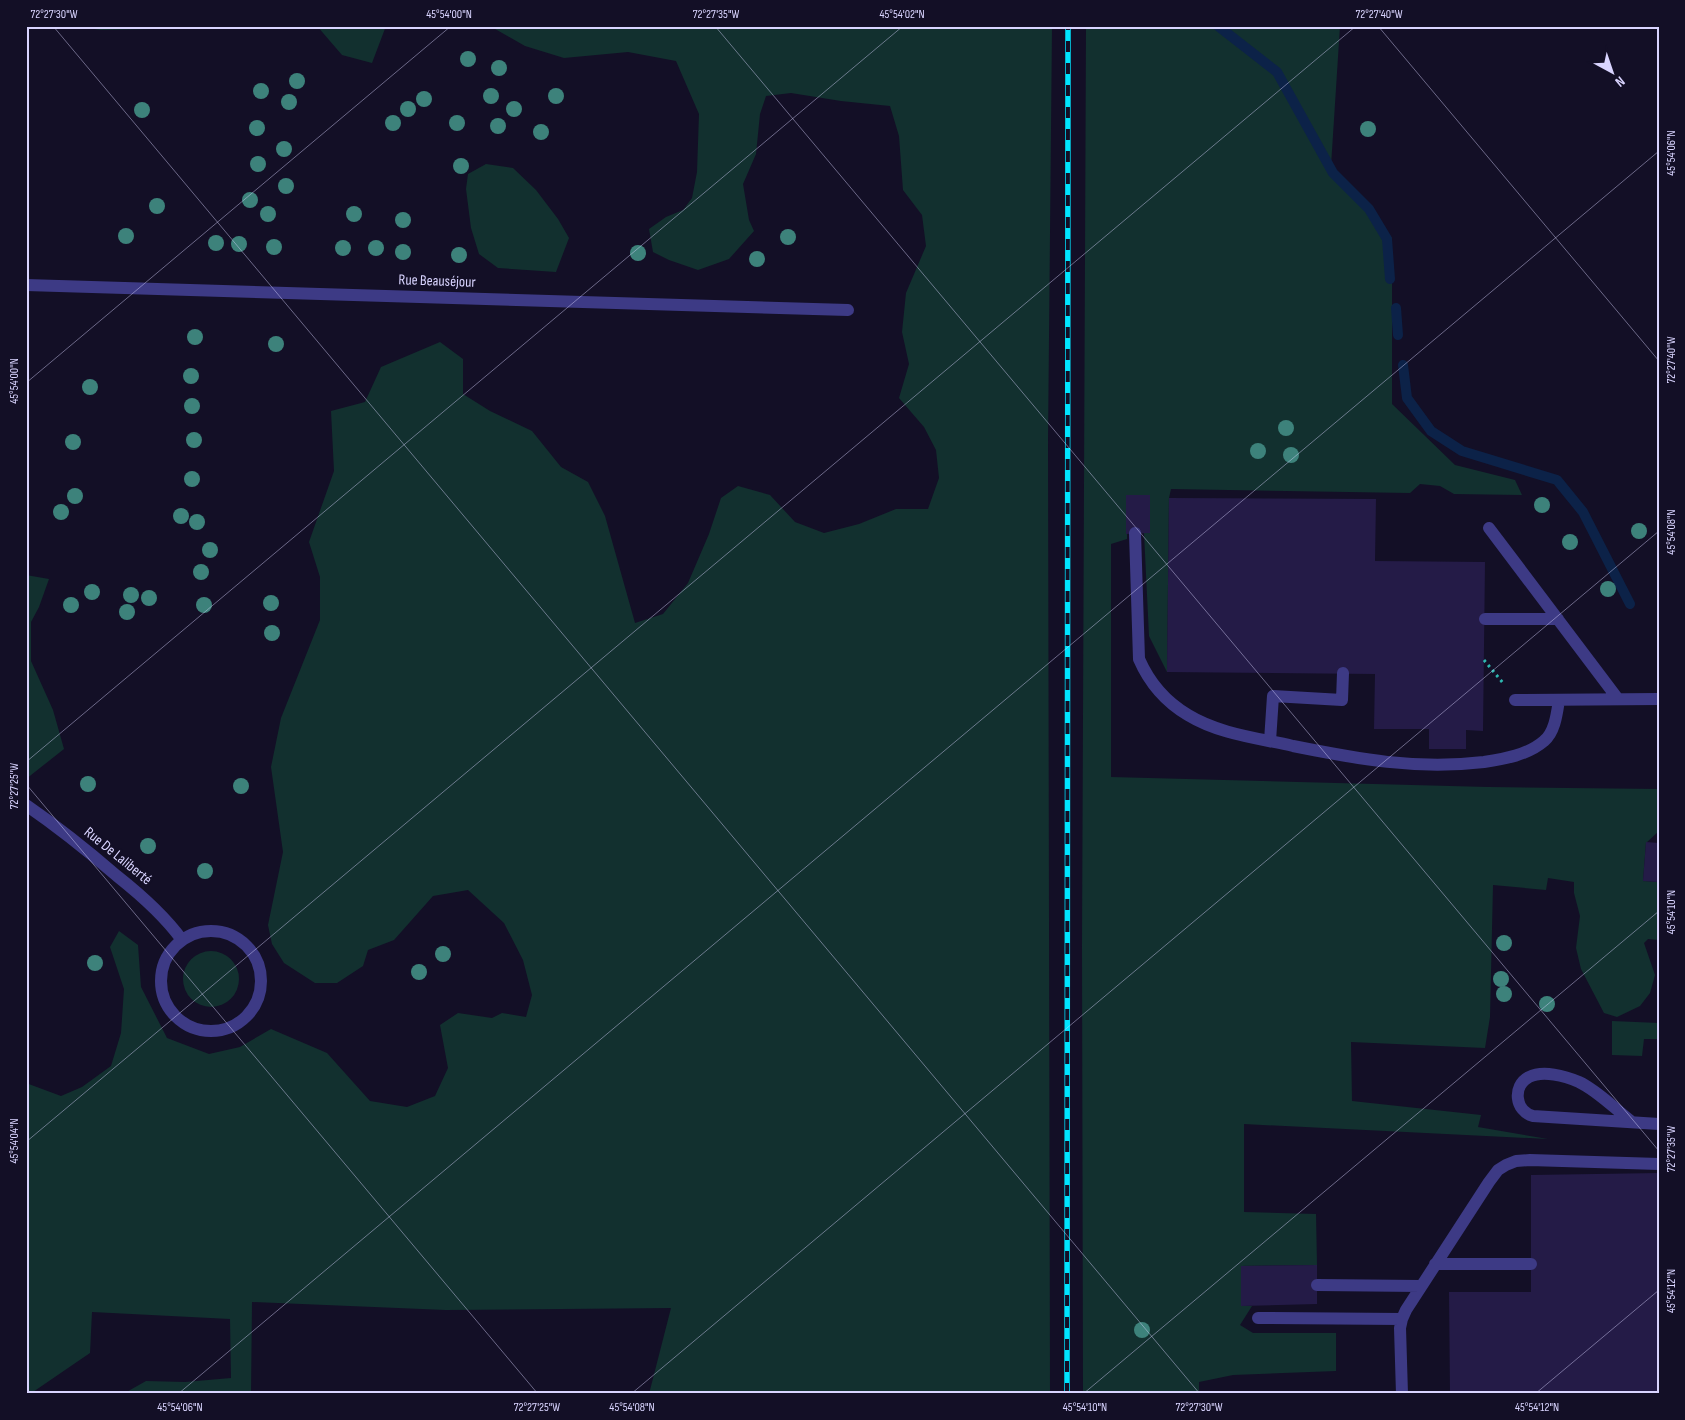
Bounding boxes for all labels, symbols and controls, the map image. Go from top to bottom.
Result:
text: 72°27'30"W [31,7,78,22]
text: 45°54'00"N [426,7,472,22]
text: 72°27'35"W [693,7,739,22]
text: 45°54'02"N [879,7,925,22]
text: 72°27'40"W [1356,7,1403,22]
north arrow [1588,48,1638,98]
text: N [1612,73,1628,90]
text: 45°54'06"N [1664,130,1679,176]
street label: Rue Beauséjour [398,270,477,292]
text: 72°27'40"W [1664,336,1679,383]
text: 45°54'00"N [7,358,22,404]
text: 45°54'08"N [1664,509,1679,555]
text: 72°27'25"W [7,763,22,809]
street label: Rue De Laliberté [80,823,156,889]
text: 45°54'10"N [1664,890,1679,934]
text: 45°54'04"N [7,1118,22,1164]
text: 72°27'35"W [1664,1126,1679,1172]
text: 45°54'12"N [1664,1269,1679,1313]
text: 45°54'06"N [157,1400,203,1415]
text: 72°27'25"W [514,1400,560,1415]
text: 45°54'08"N [609,1400,655,1415]
text: 45°54'10"N [1063,1400,1107,1415]
text: 72°27'30"W [1176,1400,1223,1415]
text: 45°54'12"N [1515,1400,1559,1415]

